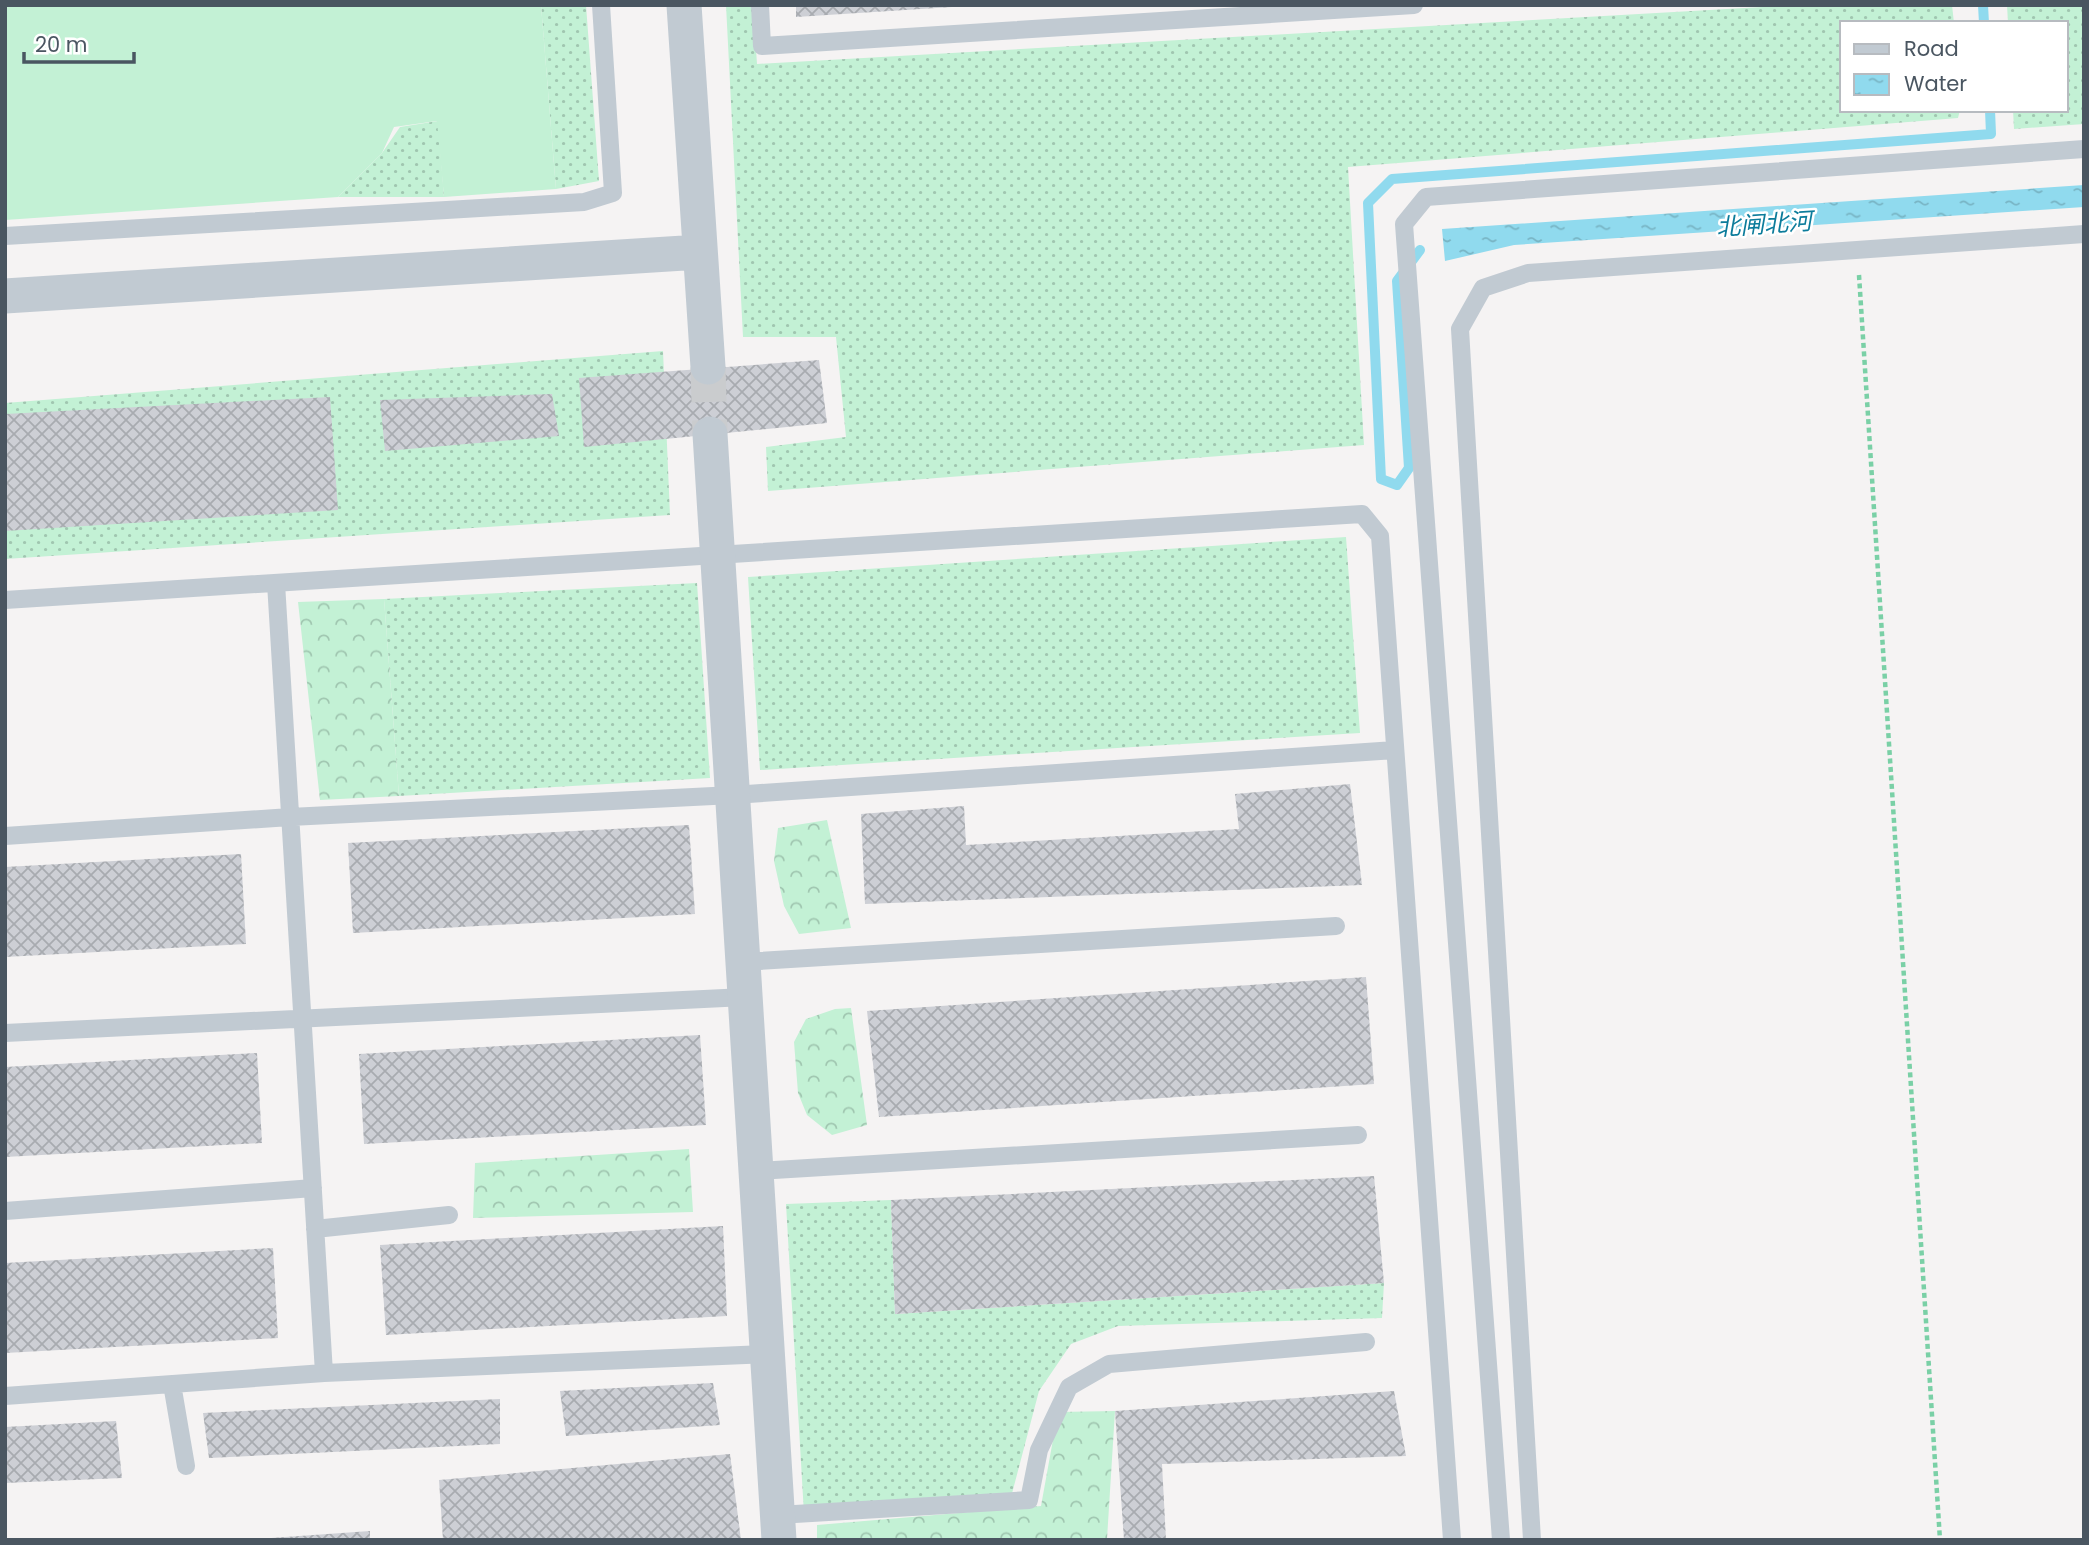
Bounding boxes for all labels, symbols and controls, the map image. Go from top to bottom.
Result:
scale bar [24,21,135,65]
legend [1840,21,2068,112]
text: 20 m [35,30,88,59]
text: Road [1904,34,1959,63]
text: Water [1904,69,1967,98]
water label: 北闸北河 [1715,204,1817,244]

